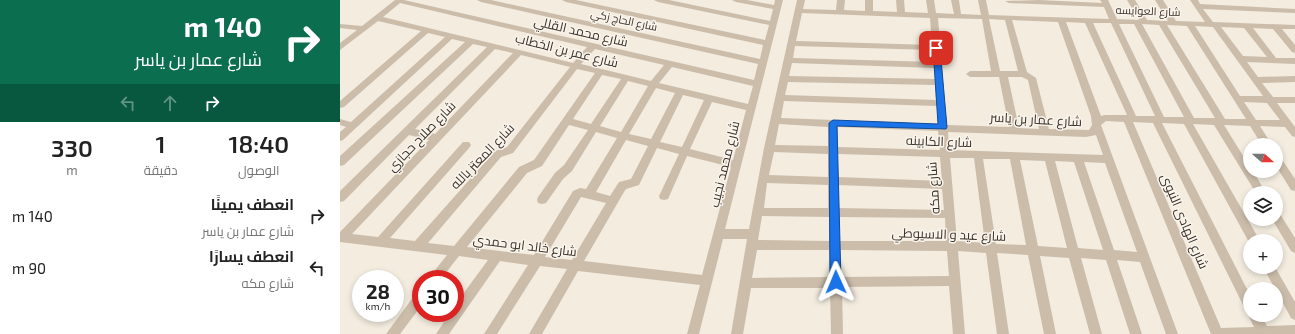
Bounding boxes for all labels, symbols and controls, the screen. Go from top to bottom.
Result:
street label: شارع العوايسه [1115,3,1181,20]
street label: شارع الحاج زكي [589,6,659,36]
text: 140 m [184,9,262,43]
street label: شارع محمد القللي [532,12,630,53]
icon: right [276,16,328,68]
street label: شارع عمر بن الخطاب [514,29,620,72]
pin [919,31,953,65]
icon: arrive [925,37,947,59]
text: شارع عمار بن ياسر [135,48,262,70]
icon: left [117,92,139,114]
icon: ahead [159,92,181,114]
icon: right [201,92,223,114]
street label: شارع صلاح حجازي [383,97,461,177]
street label: شارع عمار بن ياسر [989,109,1082,130]
street label: شارع محمد نجيب [706,119,743,209]
street label: شارع المعتز بالله [447,120,518,193]
text: 1 [156,129,166,158]
text: 18:40 [228,129,289,158]
street label: شارع الكابينه [906,132,972,151]
text: 330 [51,133,93,162]
north arrow [1243,138,1283,178]
map controls [1243,138,1283,322]
street label: شارع مكه [923,161,944,215]
text: m [66,162,78,178]
text: دقيقة [144,162,177,178]
text: الوصول [238,162,279,178]
street label: شارع الهادى النبوى [1157,171,1212,272]
button: layers [1243,186,1283,226]
text: انعطف يمينًا [211,195,294,213]
icon: right [306,205,328,227]
text: 140 m [12,207,53,225]
text: شارع عمار بن ياسر [202,223,294,239]
street label: شارع عيد و الاسيوطي [891,224,1007,247]
street label: شارع خالد ابو حمدي [472,231,578,262]
button: + [1243,234,1283,274]
text: انعطف يسارًا [209,247,294,265]
icon: left [306,257,328,279]
text: 90 m [12,259,46,277]
position arrow [815,261,857,303]
speed limit sign: 30 [412,270,464,322]
text: شارع مكه [242,275,294,291]
text: 28 [366,279,390,303]
button: − [1243,282,1283,322]
text: km/h [366,300,390,312]

